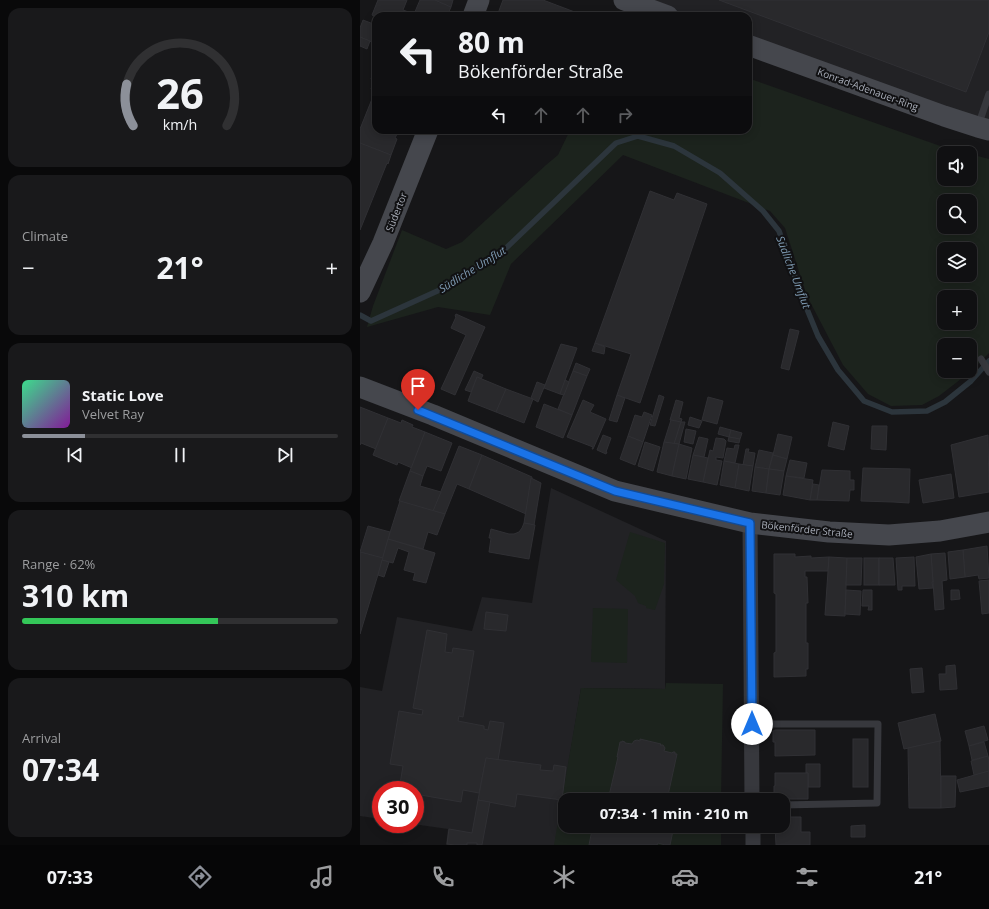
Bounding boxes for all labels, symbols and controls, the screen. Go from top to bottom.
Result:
text: 80 m [458,23,525,61]
icon: left [392,28,444,80]
text: Bökenförder Straße [458,59,623,83]
street label: Konrad-Adenauer-Ring [816,64,921,114]
text: 26 [156,65,204,121]
icon: left [488,104,510,126]
icon: ahead [530,104,552,126]
icon: ahead [572,104,594,126]
icon: right [614,104,636,126]
text: km/h [163,114,197,133]
map controls [937,146,977,378]
button: sound [937,146,977,186]
street label: Südertor [382,190,410,234]
button: search [937,194,977,234]
text: Climate [22,227,68,245]
water label: Südliche Umflut [773,234,815,311]
water label: Südliche Umflut [436,242,509,296]
button: layers [937,242,977,282]
text: 21° [156,247,204,288]
text: − [22,252,35,282]
text: + [325,252,338,282]
button: + [937,290,977,330]
button: − [937,338,977,378]
pin [401,369,435,410]
icon: arrive [407,375,429,397]
text: Static Love [82,385,164,405]
text: Velvet Ray [82,405,144,423]
icon: previous [64,444,86,466]
icon: pause [169,444,191,466]
icon: next [274,444,296,466]
street label: Bökenförder Straße [761,517,854,541]
text: Range · 62% [22,555,95,573]
text: 310 km [22,575,129,616]
position arrow [731,703,773,745]
text: Arrival [22,729,61,747]
text: 07:34 [22,749,99,790]
speed limit sign: 30 [372,781,424,833]
text: 07:34 · 1 min · 210 m [600,803,748,823]
icon: directions [186,863,214,891]
icon: music [308,863,336,891]
icon: phone [429,863,457,891]
icon: climate [550,863,578,891]
icon: car [671,863,699,891]
icon: filters [793,863,821,891]
text: 07:33 [47,865,93,889]
text: 21° [914,865,942,889]

